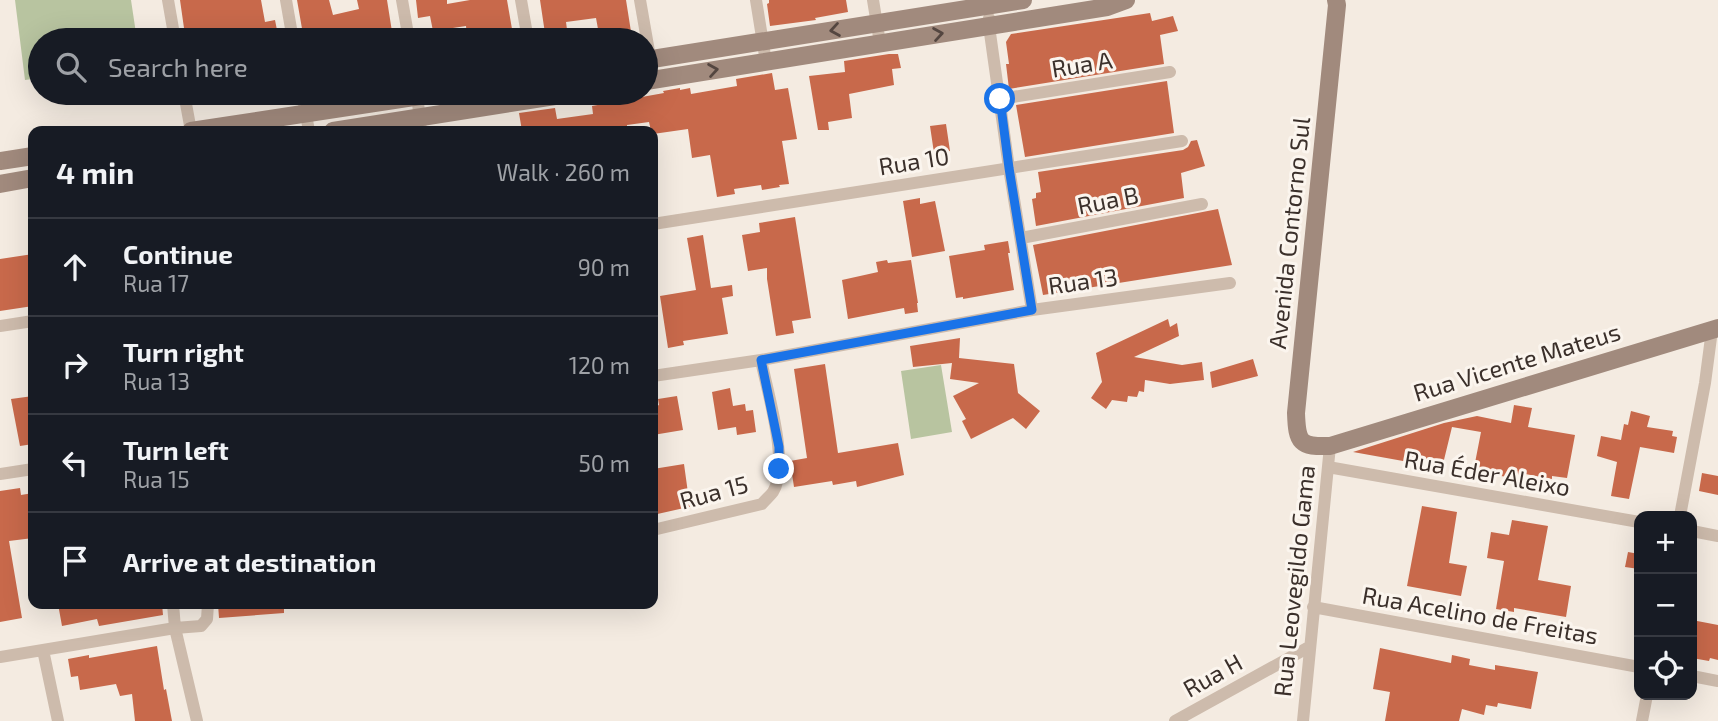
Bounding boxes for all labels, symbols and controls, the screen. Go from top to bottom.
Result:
one-way arrow [829,22,841,37]
one-way arrow [932,27,944,42]
search box [28,28,658,105]
street label: Rua A [1049,44,1114,83]
icon: search [52,48,90,86]
text: Search here [108,51,248,82]
one-way arrow [707,63,719,78]
route start [984,83,1015,114]
street label: Avenida Contorno Sul [1262,115,1315,350]
street label: Rua 10 [876,141,951,180]
text: 4 min [56,154,134,190]
text: Walk · 260 m [497,158,630,186]
street label: Rua B [1075,179,1141,220]
text: Continue [123,238,233,269]
icon: ahead [56,248,94,286]
text: 90 m [578,253,630,281]
street label: Rua 13 [1046,261,1119,300]
text: Rua 17 [123,269,189,297]
street label: Rua Vicente Mateus [1410,316,1624,407]
text: Turn right [123,336,244,367]
icon: right [56,346,94,384]
text: 120 m [569,351,630,379]
text: Rua 13 [123,367,190,395]
text: Turn left [123,434,229,465]
icon: left [56,444,94,482]
street label: Rua Éder Aleixo [1402,444,1572,501]
text: 50 m [579,449,630,477]
route end [763,453,794,484]
street label: Rua Leovegildo Gama [1267,464,1320,698]
text: Rua 15 [123,465,190,493]
street label: Rua 15 [676,469,751,515]
map controls [1634,511,1697,700]
button: + [1634,511,1697,574]
icon: arrive [56,542,94,580]
text: Arrive at destination [123,546,376,577]
button: − [1634,574,1697,637]
street label: Rua Acelino de Freitas [1360,579,1600,650]
button: locate [1634,637,1697,700]
street label: Rua H [1178,647,1247,703]

